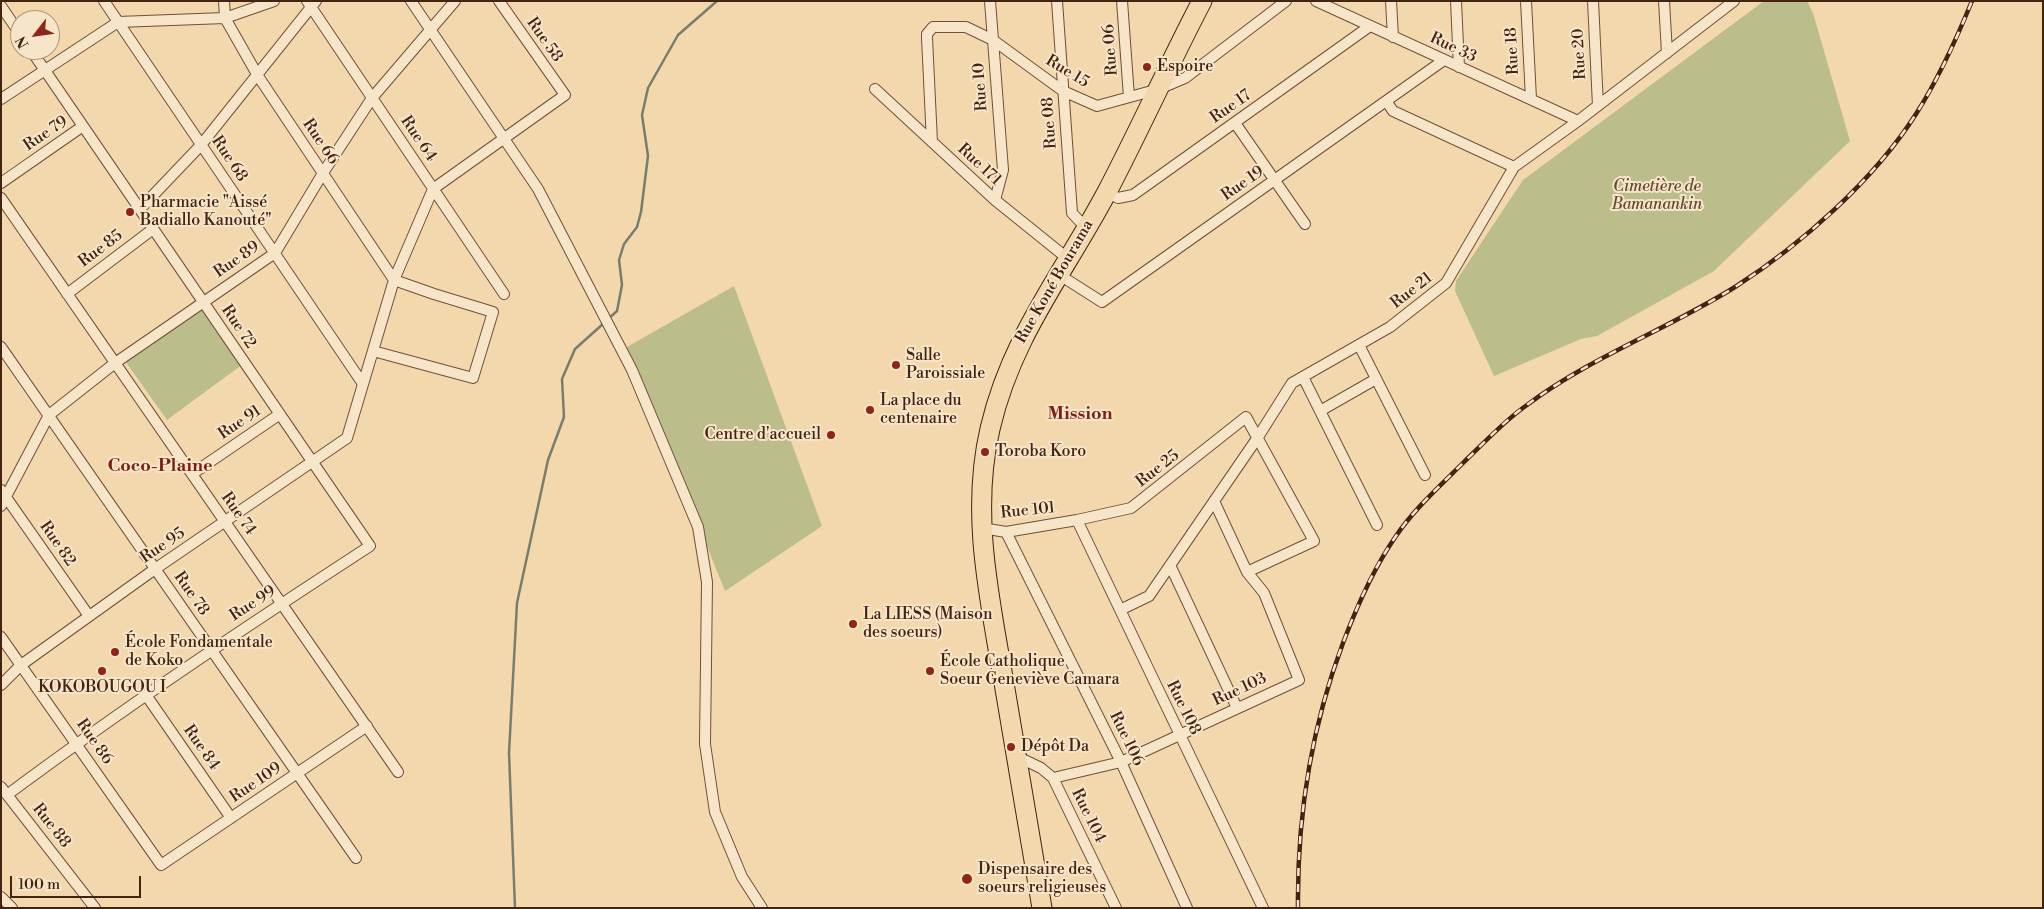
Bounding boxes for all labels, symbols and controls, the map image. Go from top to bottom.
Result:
north arrow [10,10,60,60]
street label: Rue 58 [522,14,566,66]
street label: Rue 06 [1100,23,1122,77]
street label: Rue 18 [1502,27,1524,75]
street label: Rue 20 [1569,28,1591,80]
street label: Rue 33 [1427,29,1479,67]
text: N [12,33,33,51]
street label: Rue 15 [1042,52,1092,92]
place label: Espoire [1157,57,1213,77]
marker: Espoire [1141,61,1153,73]
street label: Rue 10 [970,62,992,112]
street label: Rue 17 [1207,86,1255,128]
street label: Rue 08 [1039,96,1061,150]
street label: Rue 79 [20,112,72,156]
street label: Rue 64 [396,112,440,166]
street label: Rue 66 [298,116,342,168]
street label: Rue 68 [207,132,251,186]
street label: Rue 171 [953,140,1005,190]
street label: Rue 19 [1218,162,1268,206]
park label: Cimetière de Bamanankin [1612,177,1702,215]
place label: Pharmacie "Aissé Badiallo Kanouté" [140,193,272,231]
marker: Pharmacie "Aissé Badiallo Kanouté" [124,206,136,218]
street label: Rue Koné Bourama [1012,217,1098,347]
street label: Rue 85 [75,226,127,272]
street label: Rue 89 [211,237,263,283]
street label: Rue 21 [1387,269,1437,313]
street label: Rue 72 [216,302,260,352]
place label: Salle Paroissiale [906,346,985,384]
marker: Salle Paroissiale [890,359,902,371]
place label: La place du centenaire [880,391,962,429]
street label: Rue 91 [215,402,265,444]
marker: La place du centenaire [864,404,876,416]
district label: Mission [1047,404,1113,426]
place label: Centre d'accueil [704,425,821,445]
marker: Centre d'accueil [825,429,837,441]
place label: Toroba Koro [995,442,1086,462]
marker: Toroba Koro [979,446,991,458]
street label: Rue 25 [1133,446,1183,492]
district label: Coco-Plaine [107,456,213,478]
street label: Rue 74 [216,489,260,539]
street label: Rue 101 [1000,499,1056,523]
street label: Rue 82 [35,518,79,570]
street label: Rue 95 [137,524,189,568]
street label: Rue 78 [169,568,213,620]
street label: Rue 99 [226,582,280,626]
place label: La LIESS (Maison des soeurs) [863,605,993,643]
marker: La LIESS (Maison des soeurs) [847,618,859,630]
place label: École Fondamentale de Koko [125,633,273,671]
marker: École Fondamentale de Koko [109,646,121,658]
place label: École Catholique Soeur Geneviève Camara [940,652,1120,690]
marker: KOKOBOUGOU I [96,665,108,677]
marker: École Catholique Soeur Geneviève Camara [924,665,936,677]
street label: Rue 103 [1210,669,1270,711]
place label: KOKOBOUGOU I [38,678,166,698]
street label: Rue 108 [1162,678,1204,738]
street label: Rue 106 [1105,709,1147,769]
street label: Rue 86 [71,716,117,768]
street label: Rue 84 [178,722,224,774]
place label: Dépôt Da [1021,737,1089,757]
marker: Dépôt Da [1005,741,1017,753]
street label: Rue 109 [226,759,286,807]
street label: Rue 104 [1067,786,1109,846]
street label: Rue 88 [28,800,74,852]
place label: Dispensaire des soeurs religieuses [978,860,1106,898]
scale bar [12,866,144,898]
marker: Dispensaire des soeurs religieuses [960,872,974,886]
text: 100 m [18,875,60,894]

